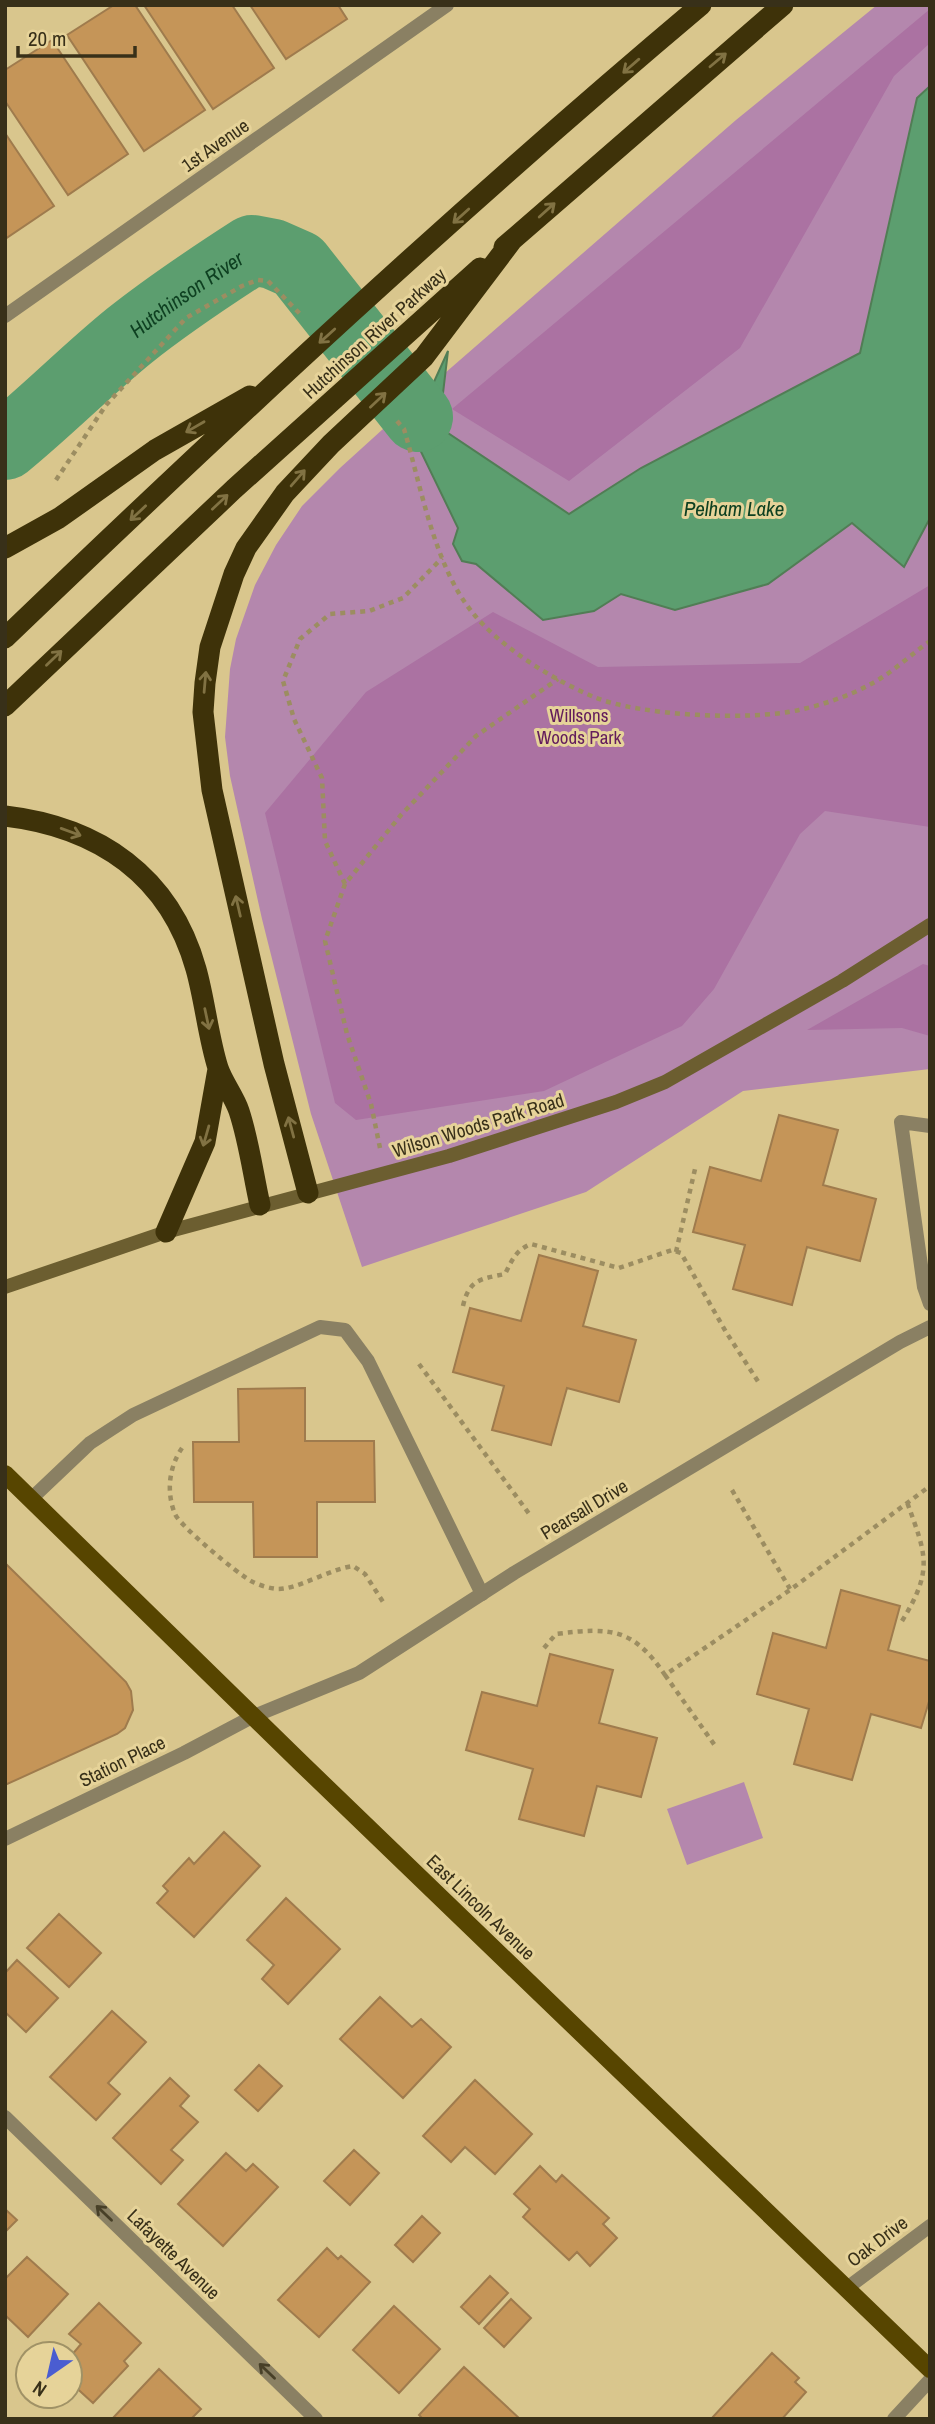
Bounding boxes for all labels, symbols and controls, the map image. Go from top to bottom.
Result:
scale bar [18,14,135,58]
text: 20 m [28,24,66,53]
one-way arrow [709,52,727,68]
one-way arrow [622,58,640,74]
street label: 1st Avenue [176,112,254,178]
one-way arrow [537,202,555,218]
one-way arrow [452,208,470,224]
water label: Hutchinson River [123,244,250,344]
street label: Hutchinson River Parkway [297,261,451,404]
one-way arrow [318,328,336,344]
one-way arrow [369,392,386,409]
one-way arrow [186,420,206,434]
one-way arrow [290,469,306,487]
one-way arrow [211,494,229,510]
water label: Pelham Lake [684,494,784,523]
one-way arrow [130,504,147,521]
one-way arrow [46,650,63,667]
one-way arrow [199,671,212,694]
park label: Willsons Woods Park [537,702,622,750]
one-way arrow [60,827,82,839]
one-way arrow [231,895,245,918]
one-way arrow [201,1007,215,1030]
street label: Wilson Woods Park Road [389,1087,567,1163]
one-way arrow [284,1116,297,1139]
one-way arrow [199,1124,212,1147]
street label: Pearsall Drive [535,1473,633,1545]
street label: Station Place [75,1729,169,1793]
street label: East Lincoln Avenue [421,1848,541,1966]
street label: Lafayette Avenue [122,2203,226,2305]
one-way arrow [95,2204,112,2221]
street label: Oak Drive [841,2210,913,2272]
north arrow [14,2340,84,2410]
one-way arrow [259,2363,276,2380]
text: N [28,2375,51,2403]

